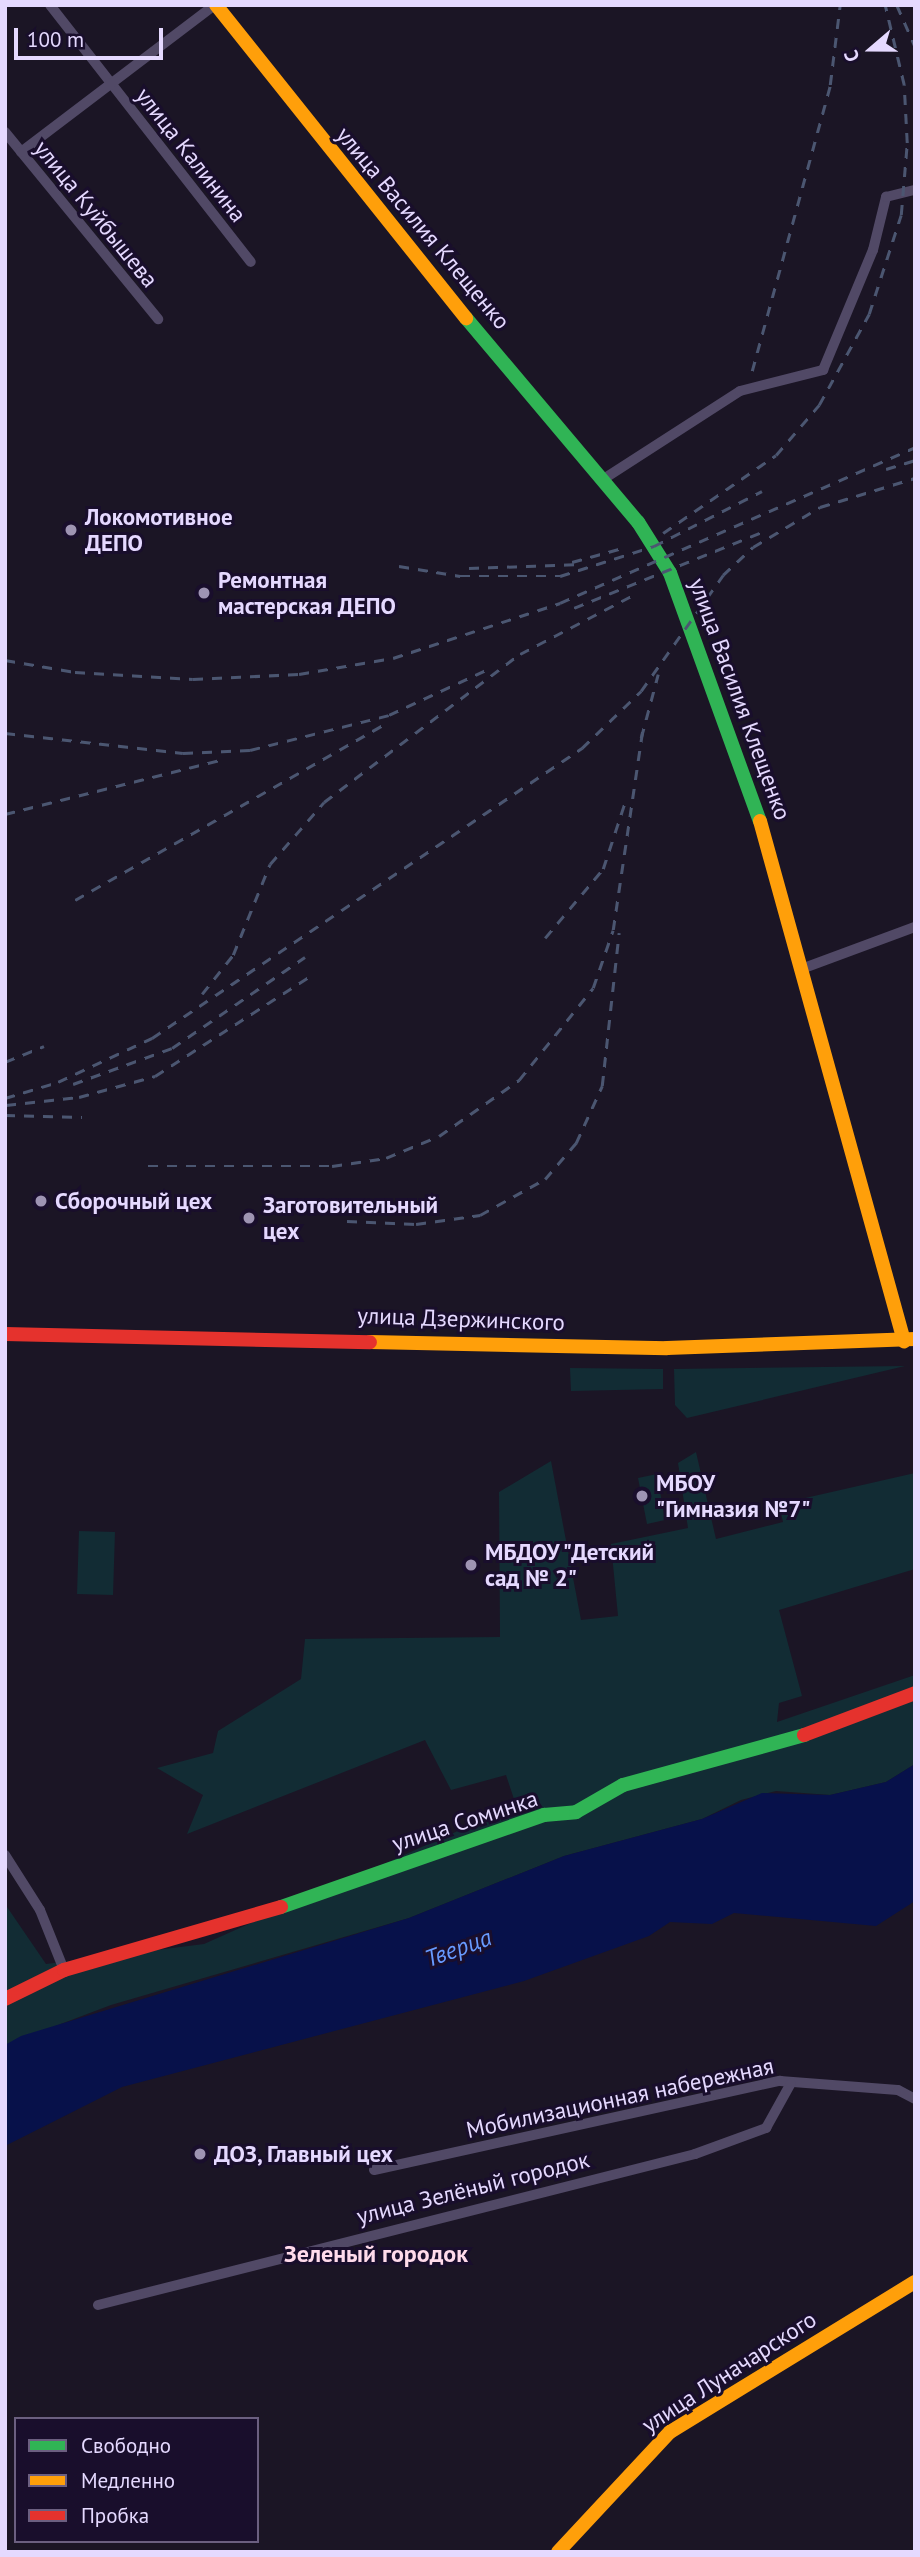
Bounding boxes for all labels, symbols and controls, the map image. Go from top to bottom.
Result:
scale bar [18,14,166,58]
north arrow [836,14,906,84]
text: 100 m [27,26,84,53]
text: С [838,47,864,65]
street label: улица Калинина [130,82,252,228]
street label: улица Василия Клещенко [330,121,516,335]
street label: улица Куйбышева [28,135,164,293]
place label: Локомотивное ДЕПО [85,503,233,557]
marker: Локомотивное ДЕПО [63,522,79,538]
place label: Ремонтная мастерская ДЕПО [218,566,396,620]
street label: улица Василия Клещенко [683,574,797,824]
marker: Ремонтная мастерская ДЕПО [196,585,212,601]
place label: Сборочный цех [55,1187,212,1215]
place label: Заготовительный цех [263,1191,438,1245]
marker: Сборочный цех [33,1193,49,1209]
marker: Заготовительный цех [241,1210,257,1226]
street label: улица Дзержинского [356,1302,566,1336]
place label: МБОУ "Гимназия №7" [656,1469,810,1523]
marker: МБОУ "Гимназия №7" [634,1488,650,1504]
place label: МБДОУ "Детский сад № 2" [485,1538,657,1592]
marker: МБДОУ "Детский сад № 2" [463,1557,479,1573]
street label: улица Соминка [389,1784,541,1858]
water label: Тверца [421,1923,495,1973]
street label: Мобилизационная набережная [464,2052,776,2144]
place label: ДОЗ, Главный цех [214,2140,395,2168]
marker: ДОЗ, Главный цех [192,2146,208,2162]
street label: улица Зелёный городок [354,2146,592,2230]
district label: Зеленый городок [284,2240,468,2268]
street label: улица Луначарского [637,2305,821,2439]
legend [14,2417,259,2543]
text: Свободно [81,2432,171,2459]
text: Медленно [81,2467,175,2494]
text: Пробка [81,2502,149,2529]

